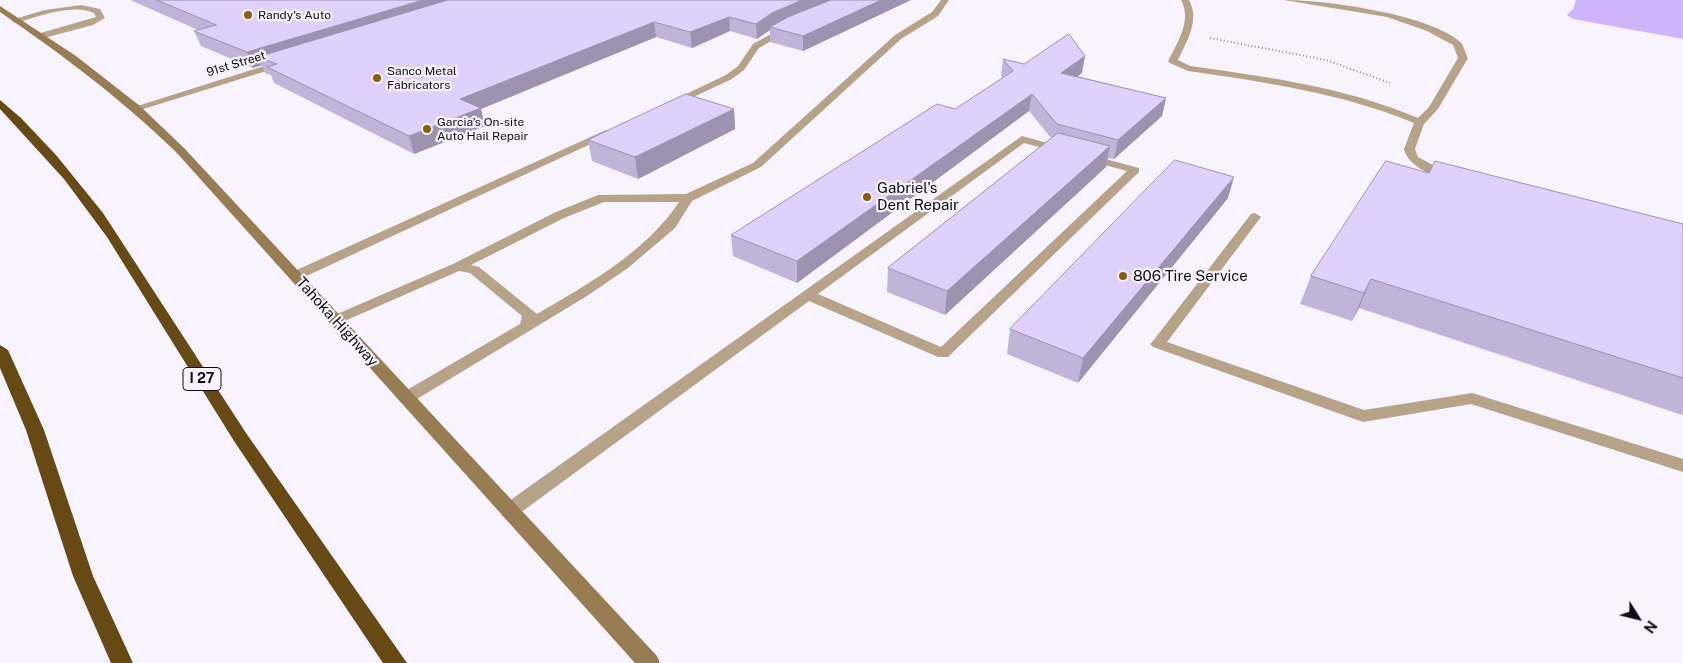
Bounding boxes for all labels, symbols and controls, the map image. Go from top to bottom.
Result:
place label: Randy's Auto [258,8,331,22]
marker: Randy's Auto [242,9,254,21]
street label: 91st Street [205,48,267,80]
place label: Sanco Metal Fabricators [387,64,457,92]
marker: Sanco Metal Fabricators [371,72,383,84]
place label: Garcia’s On-site Auto Hail Repair [437,115,528,143]
marker: Garcia’s On-site Auto Hail Repair [421,123,433,135]
place label: Gabriel's Dent Repair [877,179,959,214]
marker: Gabriel's Dent Repair [861,191,873,203]
place label: 806 Tire Service [1133,267,1248,285]
marker: 806 Tire Service [1117,270,1129,282]
street label: Tahoka Highway [292,274,382,370]
road number: I 27 [183,368,221,390]
north arrow [1613,593,1663,643]
text: N [1640,618,1660,636]

